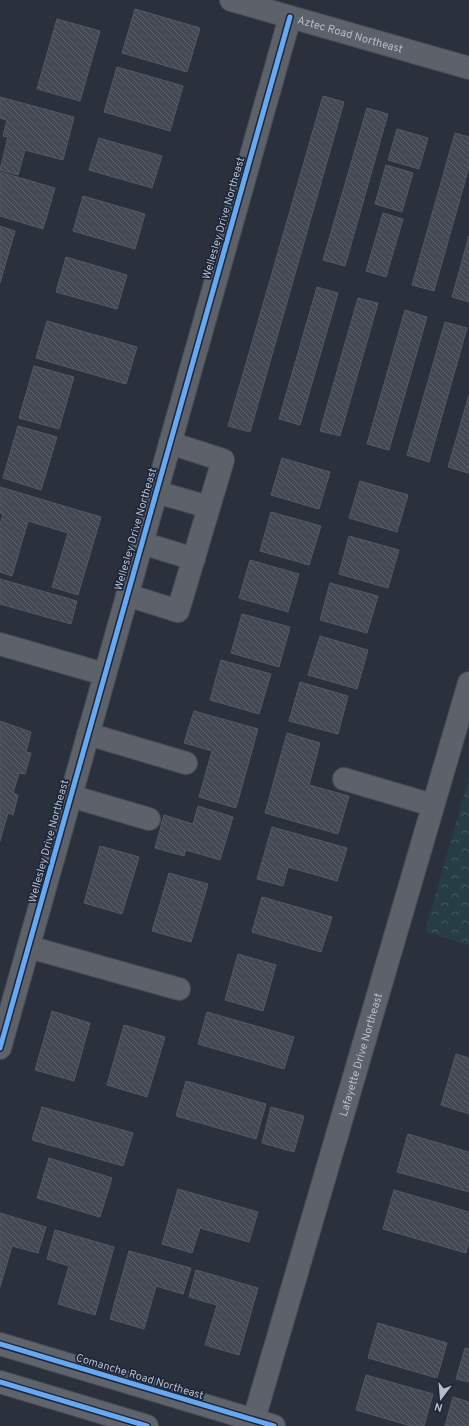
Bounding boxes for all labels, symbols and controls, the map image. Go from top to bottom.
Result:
street label: Aztec Road Northeast [296,13,404,57]
street label: Wellesley Drive Northeast [200,155,248,281]
street label: Wellesley Drive Northeast [112,466,160,592]
street label: Wellesley Drive Northeast [26,778,72,904]
street label: Lafayette Drive Northeast [337,992,386,1118]
street label: Comanche Road Northeast [74,1351,205,1403]
north arrow [421,1378,461,1418]
text: N [433,1399,444,1414]

